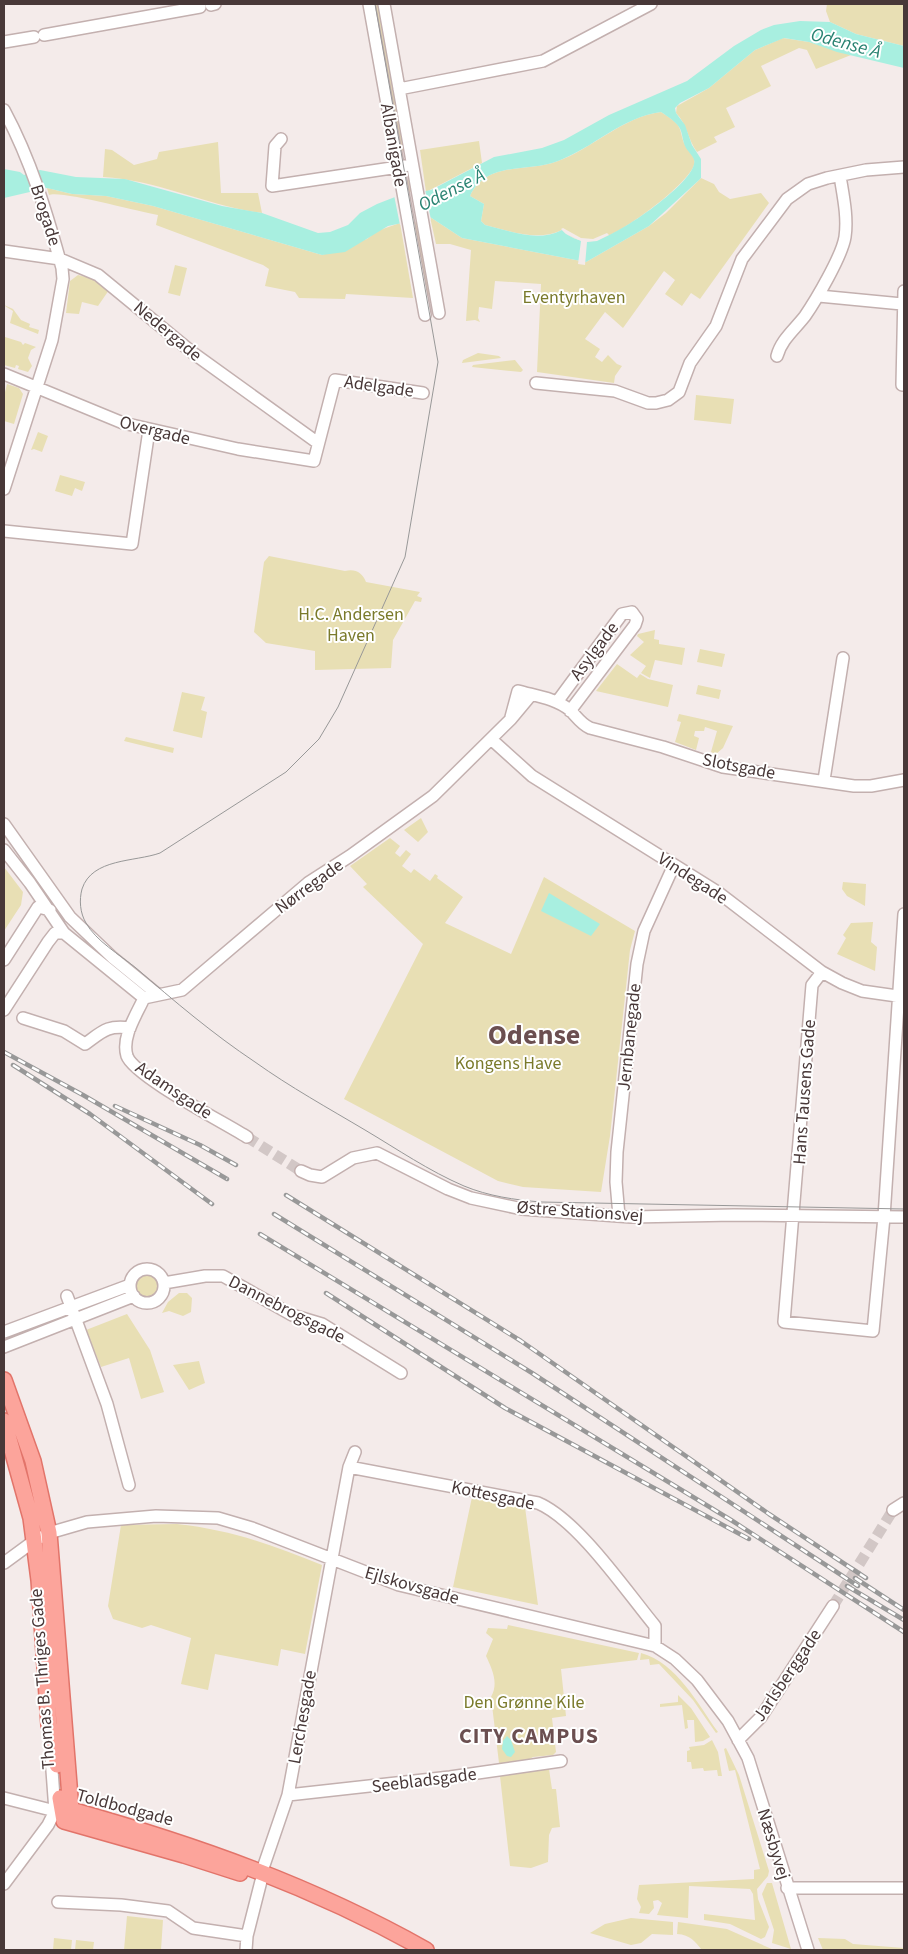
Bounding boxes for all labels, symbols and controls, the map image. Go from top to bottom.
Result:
water label: Odense Å [808,21,884,66]
street label: Albanigade [374,101,413,189]
water label: Odense Å [414,162,490,219]
street label: Brogade [24,181,67,249]
park label: Eventyrhaven [522,285,626,310]
street label: Nedergade [128,295,207,367]
street label: Adelgade [343,369,415,404]
street label: Overgade [117,410,193,451]
park label: H.C. Andersen Haven [298,602,404,648]
street label: Asylgade [564,617,625,686]
street label: Slotsgade [700,747,778,786]
street label: Vindegade [653,846,733,910]
street label: Nørregade [270,853,349,920]
street label: Jernbanegade [611,982,648,1092]
district label: Odense [488,1015,580,1055]
street label: Hans Tausens Gade [787,1018,822,1166]
park label: Kongens Have [455,1051,561,1076]
street label: Adamsgade [130,1055,217,1125]
street label: Østre Stationsvej [516,1195,644,1228]
street label: Dannebrogsgade [224,1269,350,1350]
street label: Kottesgade [449,1474,537,1517]
street label: Ejlskovsgade [362,1560,462,1611]
street label: Thomas B. Thriges Gade [24,1588,61,1770]
street label: Jarlsberggade [747,1624,828,1727]
street label: Lerchesgade [282,1668,323,1766]
park label: Den Grønne Kile [464,1690,585,1715]
district label: CITY CAMPUS [459,1720,599,1752]
street label: Seebladsgade [370,1762,478,1799]
street label: Toldbodgade [74,1783,176,1832]
street label: Næsbyvej [751,1805,796,1883]

